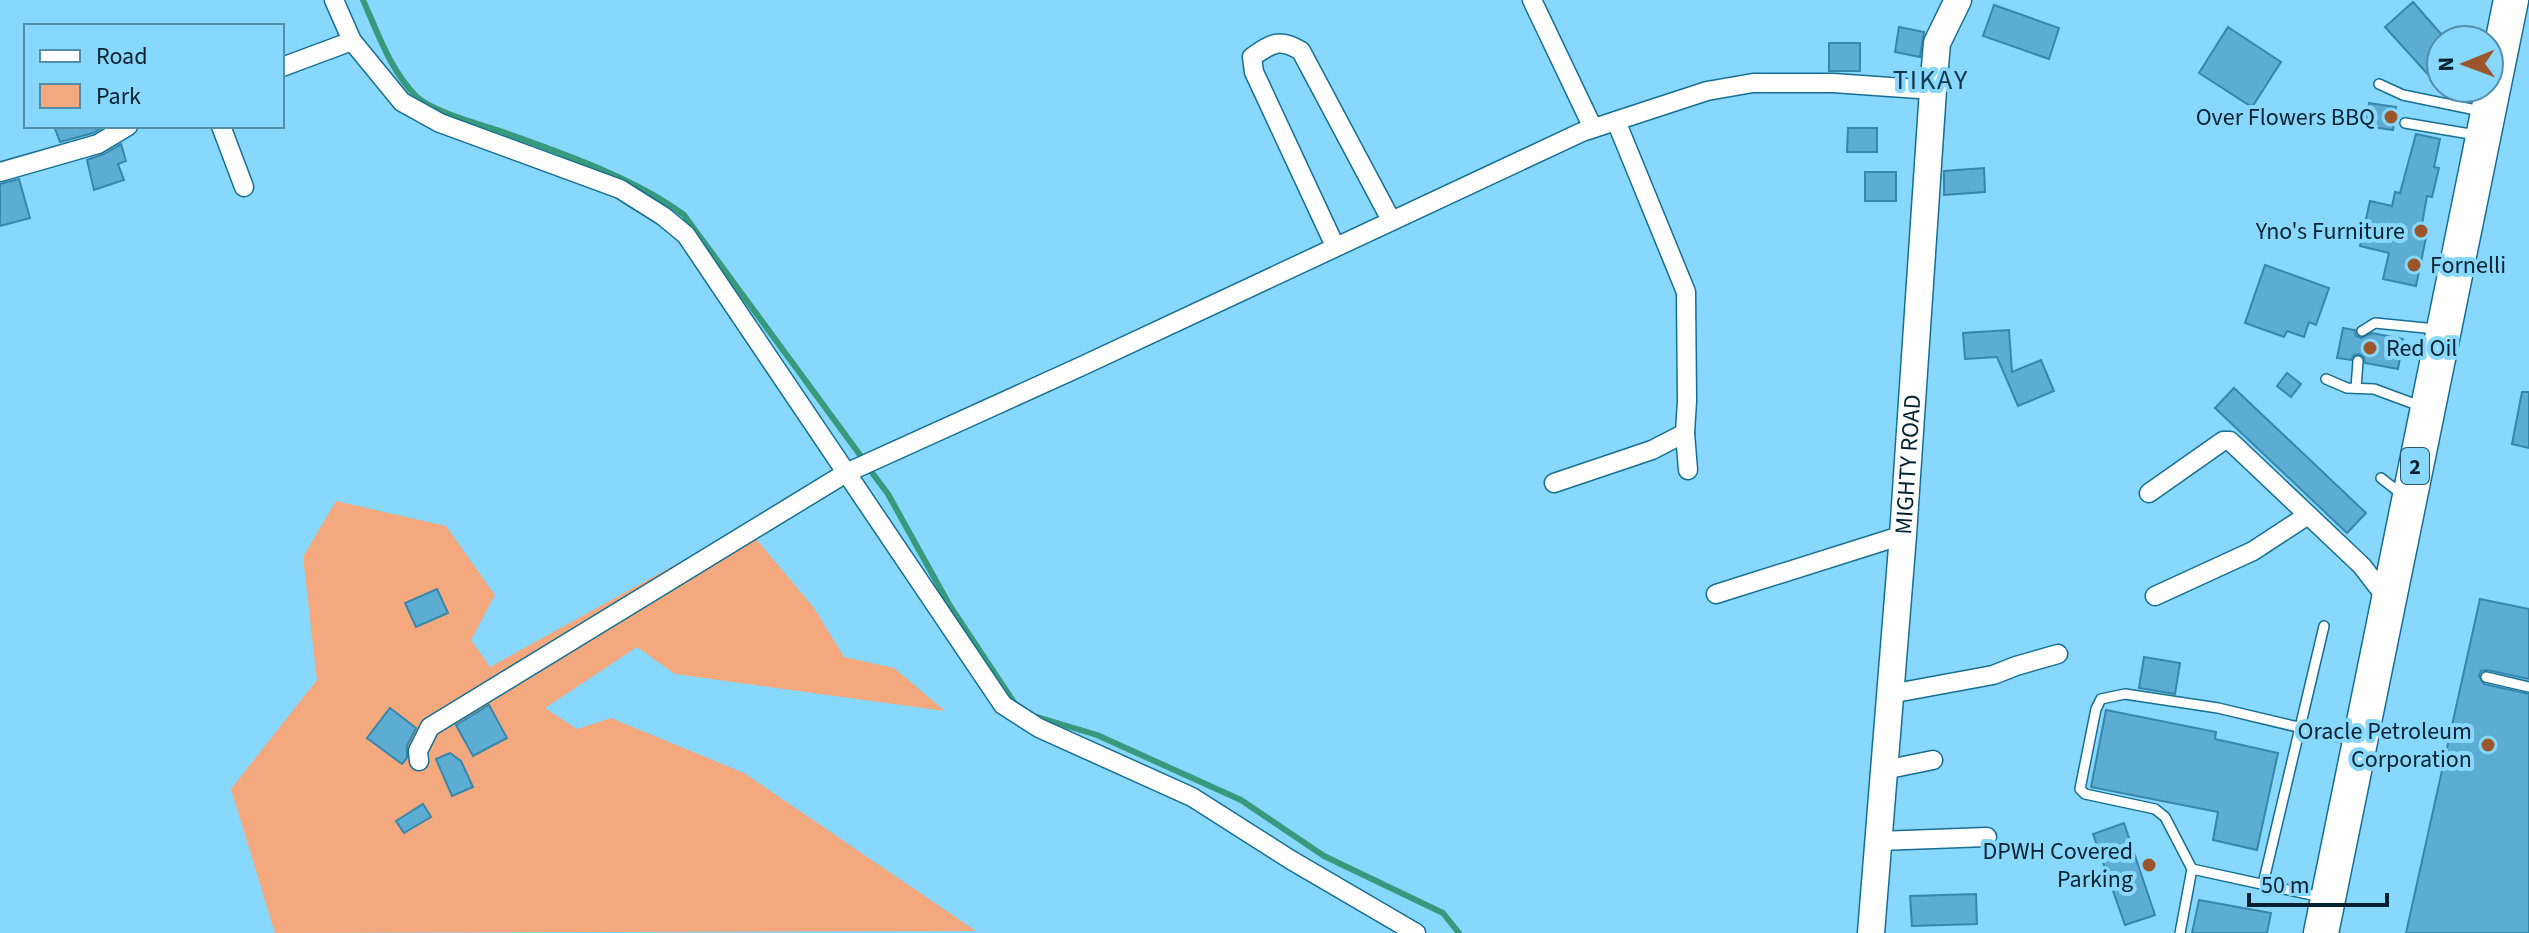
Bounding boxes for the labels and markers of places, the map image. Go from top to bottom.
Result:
place label: Over Flowers BBQ [2196,100,2375,135]
marker: Over Flowers BBQ [2382,108,2400,126]
place label: Yno's Furniture [2255,214,2405,249]
marker: Yno's Furniture [2412,222,2430,240]
place label: Fornelli [2430,248,2506,283]
marker: Fornelli [2405,256,2423,274]
place label: Red Oil [2386,331,2457,366]
marker: Red Oil [2361,339,2379,357]
place label: Oracle Petroleum Corporation [2298,714,2472,777]
marker: Oracle Petroleum Corporation [2479,736,2497,754]
place label: DPWH Covered Parking [1982,834,2133,897]
marker: DPWH Covered Parking [2140,856,2158,874]

